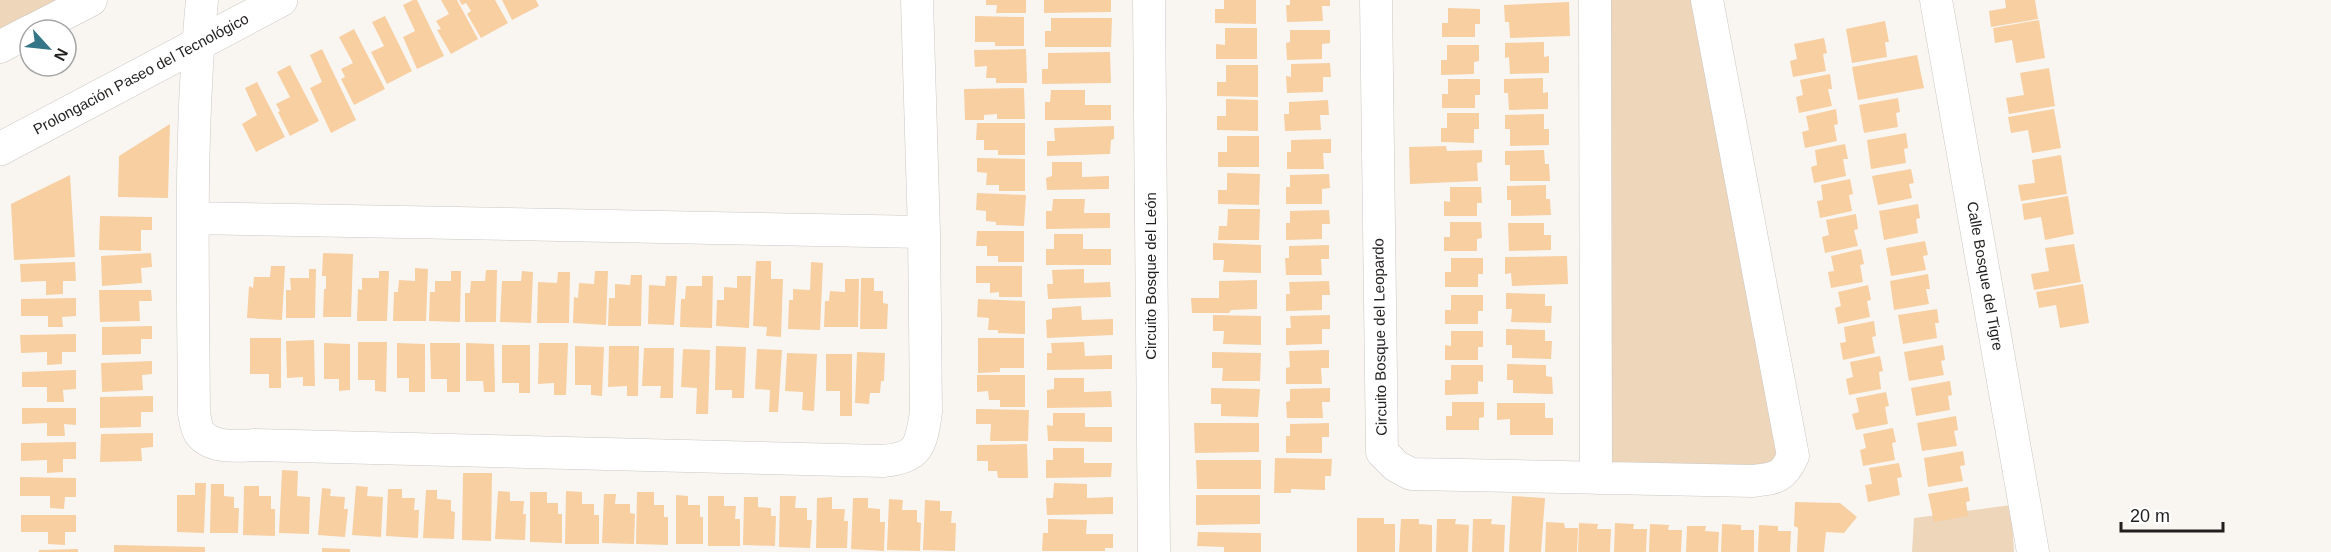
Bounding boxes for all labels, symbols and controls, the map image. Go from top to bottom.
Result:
street label: Prolongación Paseo del Tecnológico [30,9,251,138]
north arrow [18,18,78,78]
text: N [51,46,71,64]
street label: Circuito Bosque del León [1142,192,1159,360]
street label: Calle Bosque del Tigre [1964,200,2007,352]
street label: Circuito Bosque del Leopardo [1369,238,1390,436]
scale bar [2121,495,2223,533]
text: 20 m [2130,506,2170,526]

